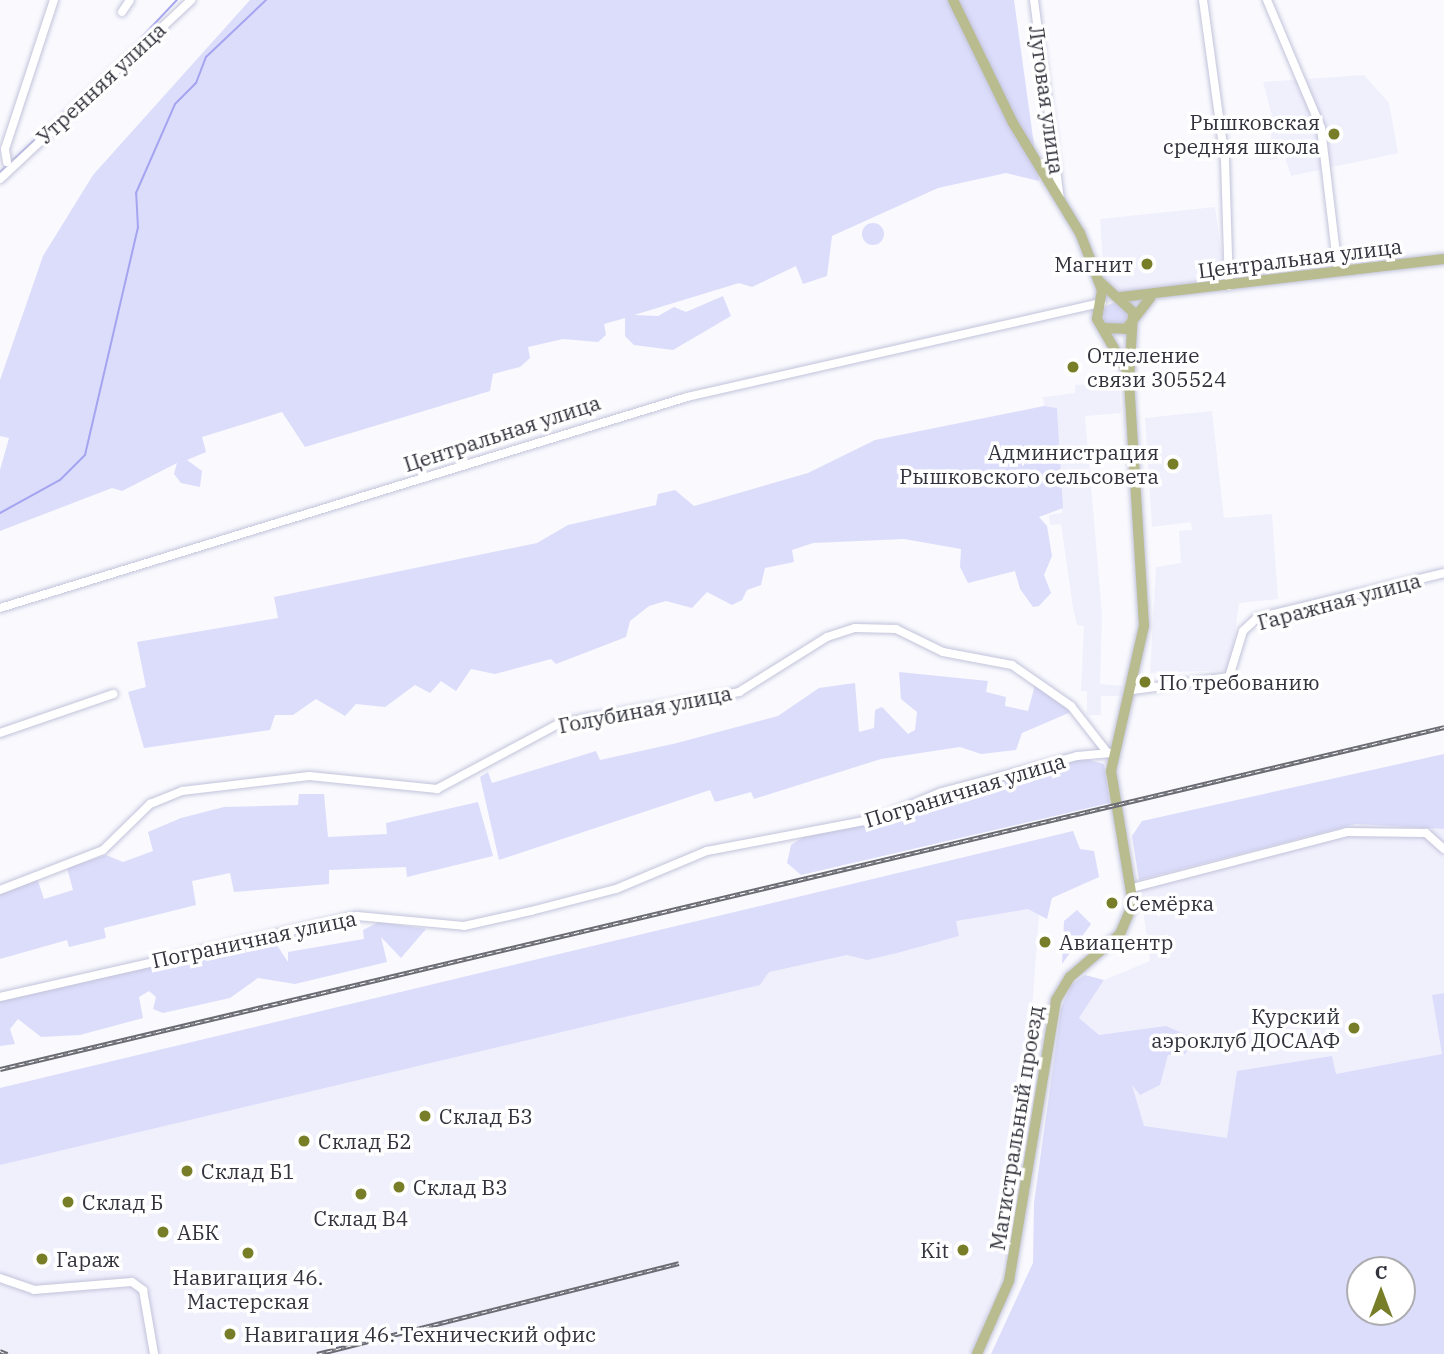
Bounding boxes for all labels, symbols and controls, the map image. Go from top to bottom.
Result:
street label: Утренняя улица [31,17,171,149]
street label: Луговая улица [1024,24,1070,176]
place label: Рышковская средняя школа [1163,109,1320,159]
marker: Рышковская средняя школа [1326,126,1342,142]
street label: Центральная улица [1196,233,1404,283]
place label: Магнит [1054,251,1133,277]
marker: Магнит [1139,256,1155,272]
place label: Отделение связи 305524 [1087,342,1226,392]
marker: Отделение связи 305524 [1065,359,1081,375]
street label: Центральная улица [400,389,604,477]
place label: Администрация Рышковского сельсовета [899,439,1159,489]
marker: Администрация Рышковского сельсовета [1165,456,1181,472]
street label: Гаражная улица [1255,567,1423,635]
place label: По требованию [1159,669,1319,695]
marker: По требованию [1137,674,1153,690]
street label: Голубиная улица [556,680,734,738]
street label: Пограничная улица [862,747,1068,833]
place label: Семёрка [1126,890,1214,916]
marker: Семёрка [1104,895,1120,911]
street label: Пограничная улица [149,905,359,973]
place label: Авиацентр [1059,929,1173,955]
marker: Авиацентр [1037,934,1053,950]
place label: Курский аэроклуб ДОСААФ [1151,1003,1340,1053]
street label: Магистральный проезд [984,1004,1048,1252]
marker: Курский аэроклуб ДОСААФ [1346,1020,1362,1036]
place label: Склад Б3 [439,1103,533,1129]
marker: Склад Б3 [417,1108,433,1124]
place label: Склад Б2 [318,1128,412,1154]
marker: Склад Б2 [296,1133,312,1149]
place label: Склад Б1 [201,1158,295,1184]
marker: Склад Б1 [179,1163,195,1179]
place label: Склад В3 [413,1174,508,1200]
marker: Склад В3 [391,1179,407,1195]
marker: Склад В4 [353,1186,369,1202]
place label: Склад Б [82,1189,163,1215]
marker: Склад Б [60,1194,76,1210]
place label: Склад В4 [314,1205,408,1231]
place label: АБК [177,1219,219,1245]
marker: АБК [155,1224,171,1240]
place label: Kit [920,1237,949,1263]
marker: Kit [955,1242,971,1258]
marker: Навигация 46. Мастерская [240,1245,256,1261]
place label: Гараж [56,1246,120,1272]
marker: Гараж [34,1251,50,1267]
north arrow [1346,1256,1416,1326]
text: С [1375,1260,1387,1284]
place label: Навигация 46. Мастерская [172,1264,324,1314]
place label: Навигация 46. Технический офис [244,1321,596,1347]
marker: Навигация 46. Технический офис [222,1326,238,1342]

